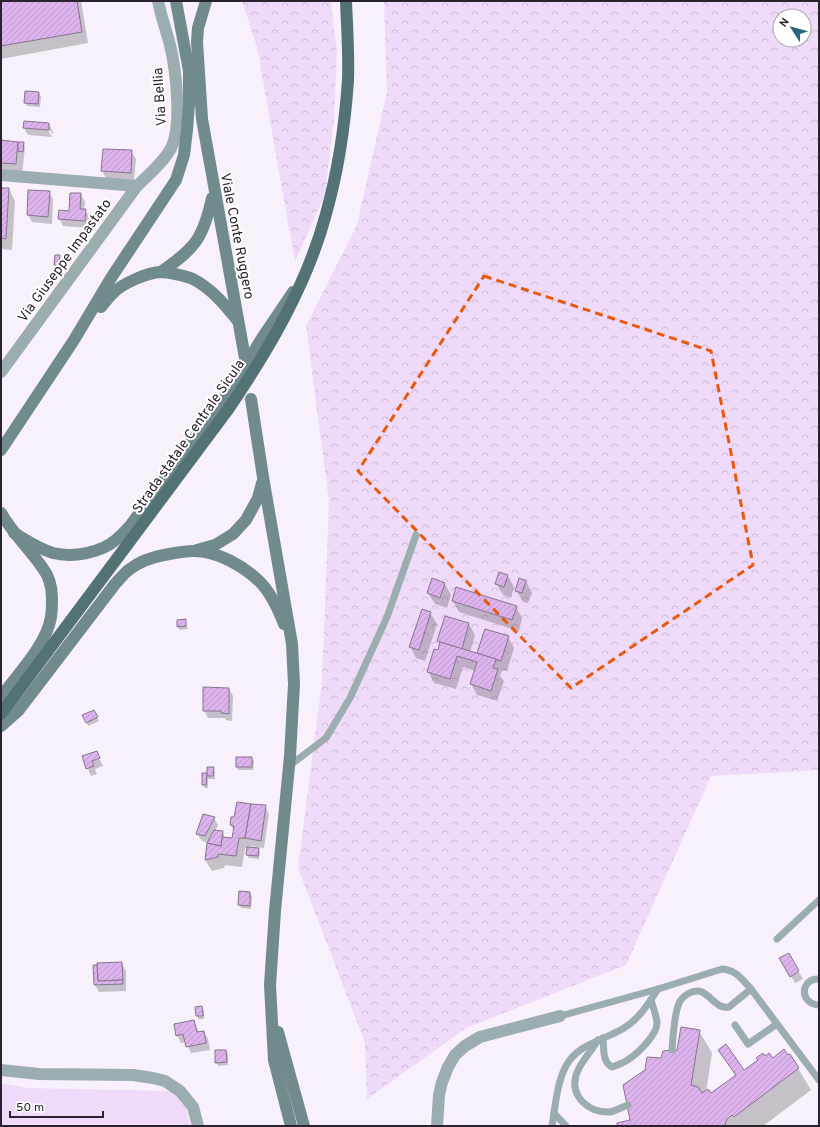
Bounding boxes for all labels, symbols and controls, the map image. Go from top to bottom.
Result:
north arrow [772,8,812,48]
text: N [777,15,793,30]
street label: Via Bellia [150,67,171,127]
street label: Viale Conte Ruggero [216,172,257,301]
street label: Via Giuseppe Impastato [15,196,116,326]
street label: Strada statale Centrale Sicula [130,357,249,517]
scale bar [10,1093,103,1119]
text: 50 m [16,1100,44,1116]

